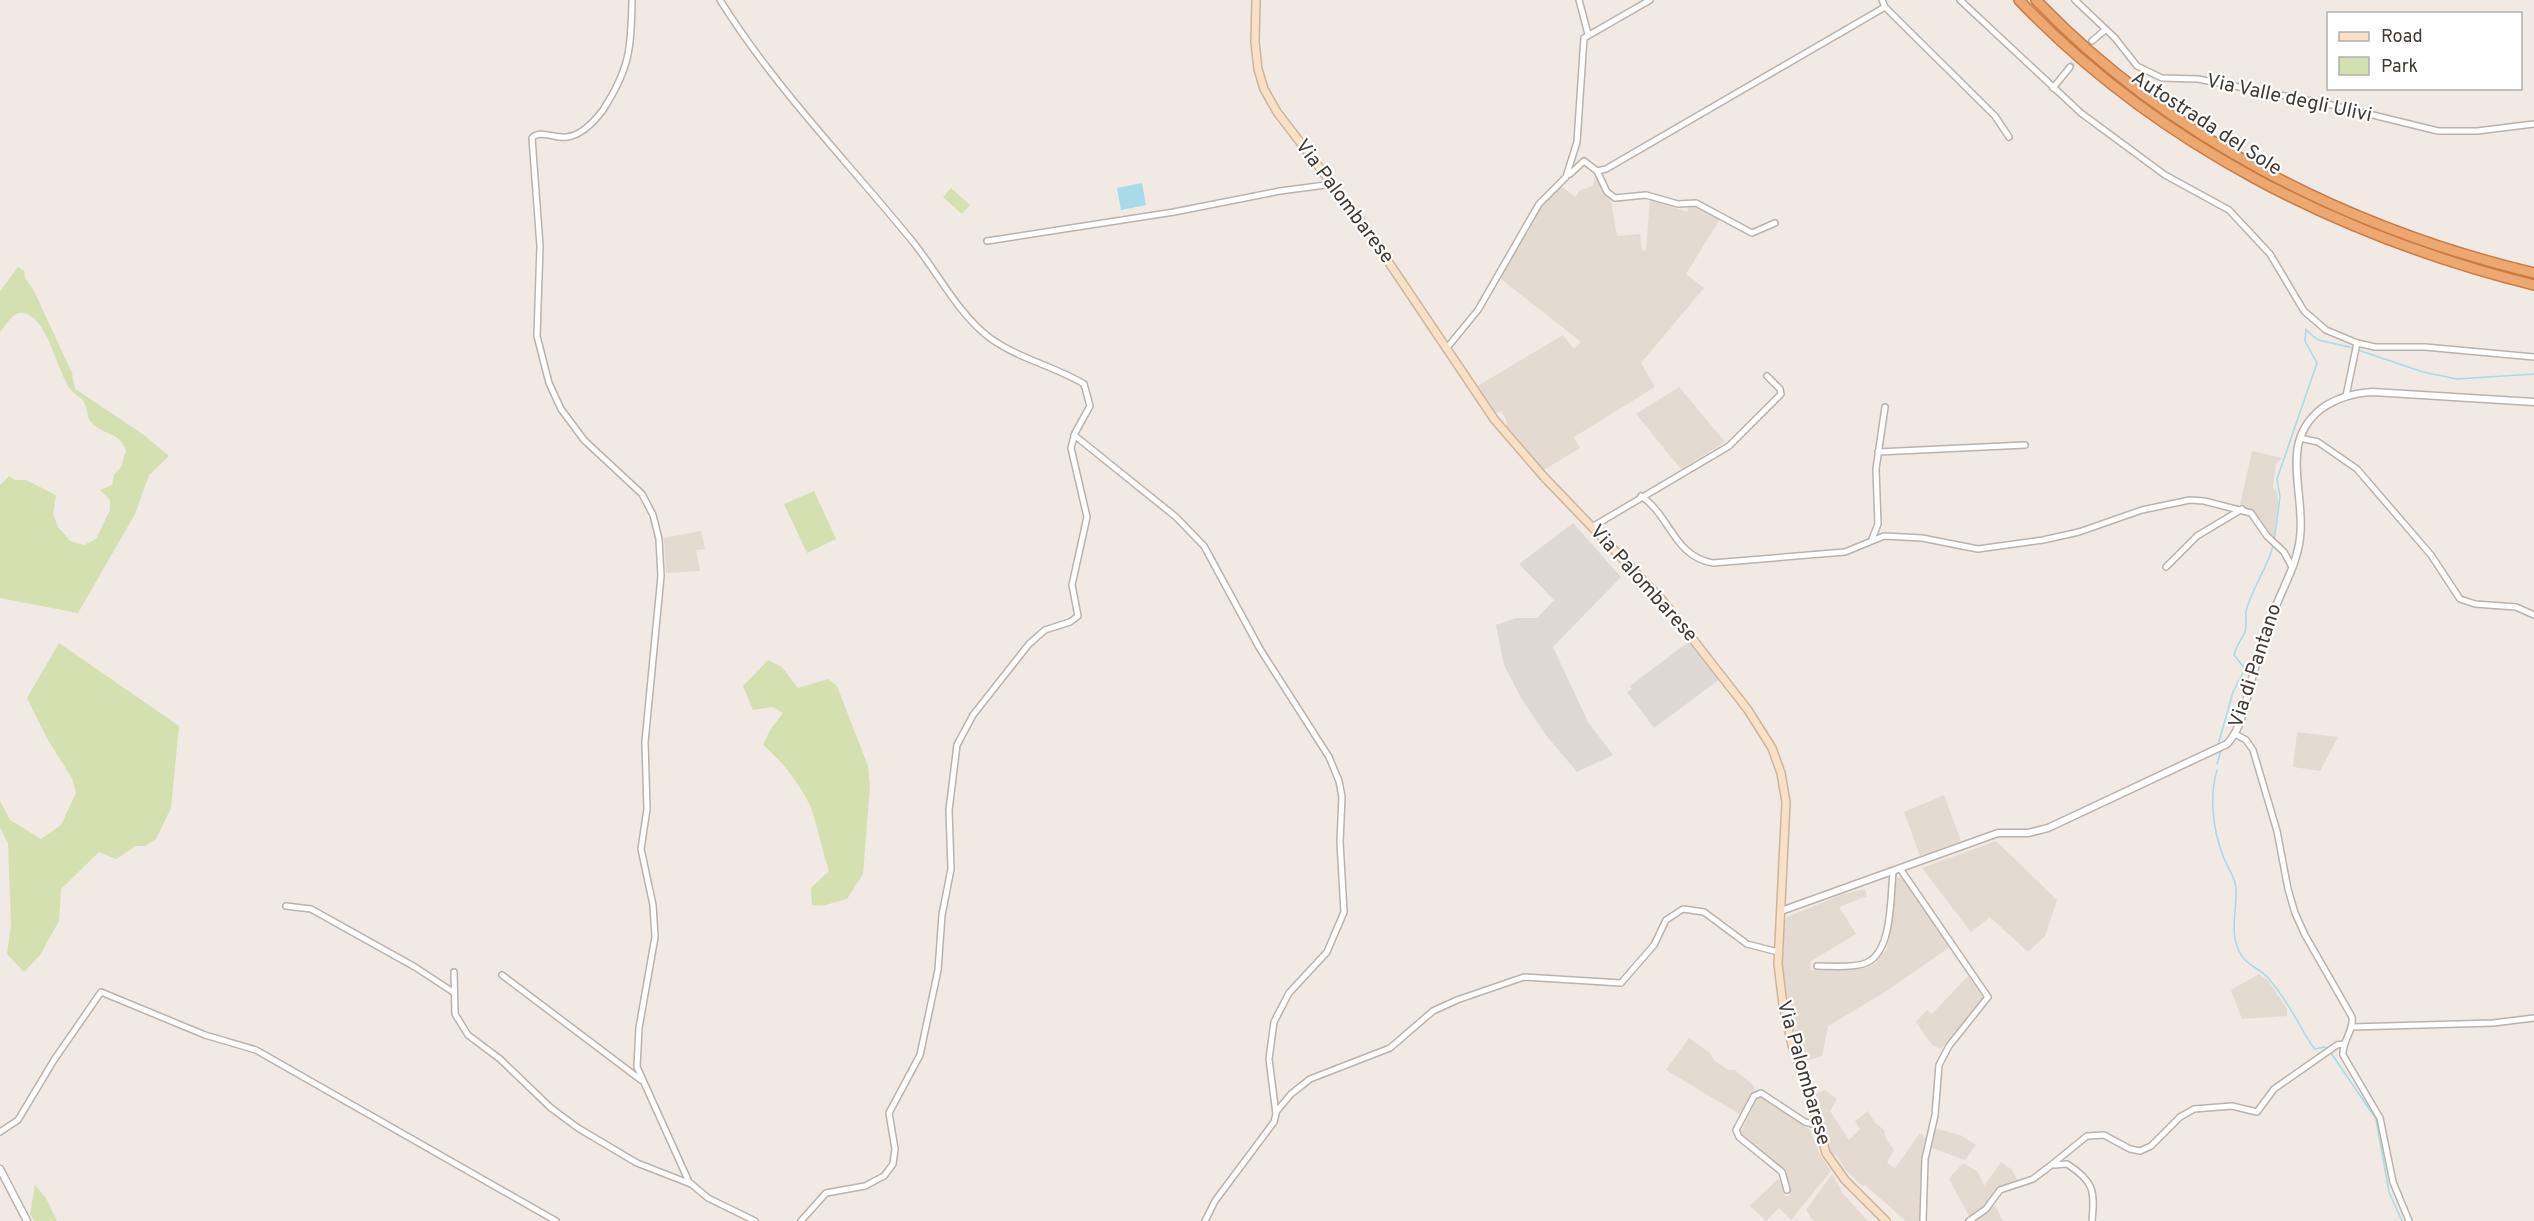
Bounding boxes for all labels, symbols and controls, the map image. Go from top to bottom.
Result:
legend [2327,12,2522,90]
text: Road [2381,26,2423,49]
text: Park [2381,56,2418,79]
street label: Autostrada del Sole [2126,66,2286,182]
street label: Via Valle degli Ulivi [2204,69,2374,129]
street label: Via Palombarese [1289,135,1399,269]
street label: Via Palombarese [1583,520,1703,648]
street label: Via di Pantano [2224,601,2288,731]
street label: Via Palombarese [1770,998,1836,1148]

